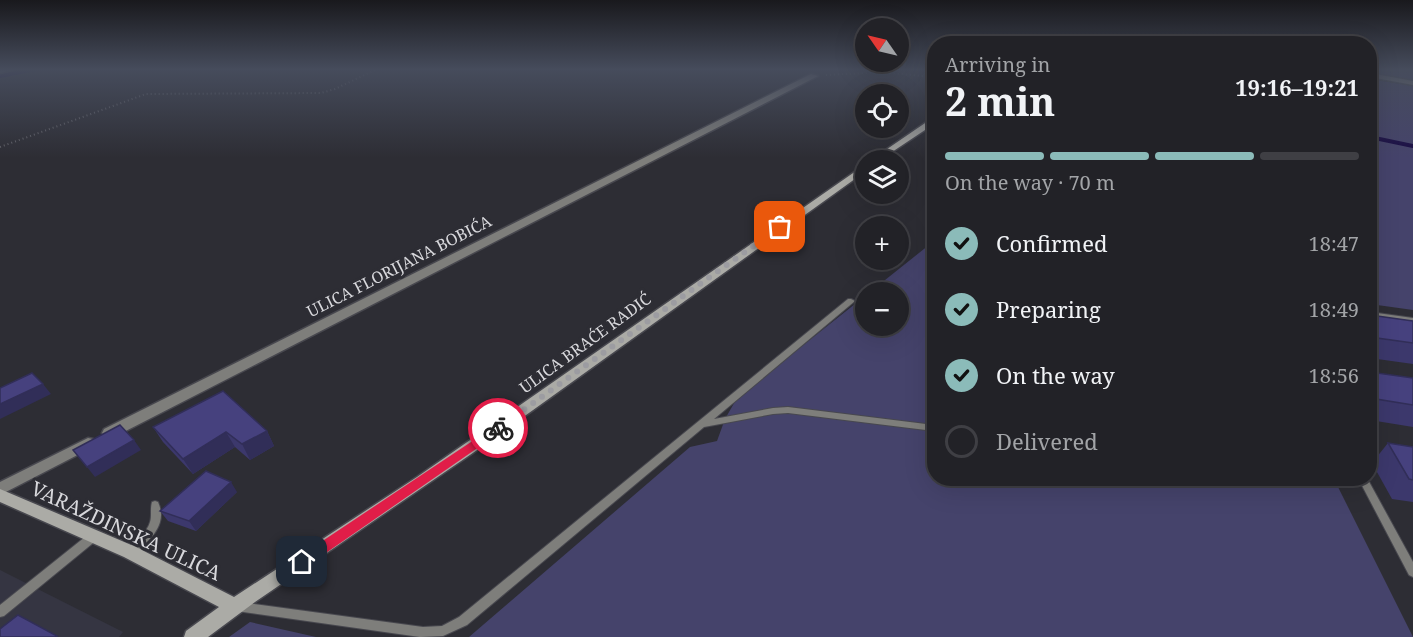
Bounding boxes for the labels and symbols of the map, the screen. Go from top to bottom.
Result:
north arrow [855,18,909,72]
pin [754,201,805,252]
street label: ULICA FLORIJANA BOBIĆA [303,209,496,322]
street label: ULICA BRAĆE RADIĆ [515,288,655,398]
courier [468,398,528,458]
street label: VARAŽDINSKA ULICA [27,475,226,587]
pin [276,536,327,587]

